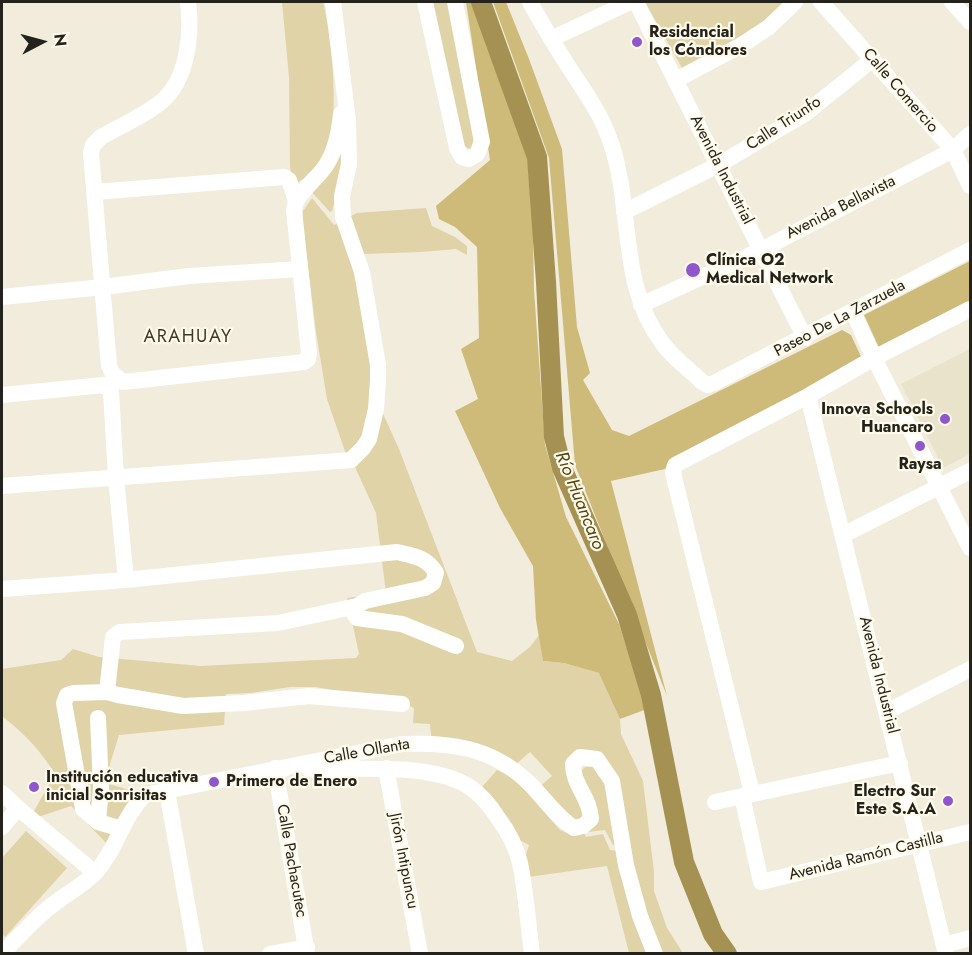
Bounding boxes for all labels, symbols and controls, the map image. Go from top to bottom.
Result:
north arrow [12,12,72,72]
place label: Residencial los Cóndores [649,23,747,61]
text: N [48,33,73,48]
marker: Residencial los Cóndores [630,35,644,49]
street label: Calle Comercio [858,45,942,137]
street label: Calle Triunfo [743,93,825,155]
street label: Avenida Industrial [685,112,757,228]
street label: Avenida Bellavista [783,172,899,244]
place label: Clínica O2 Medical Network [706,251,834,289]
marker: Clínica O2 Medical Network [684,261,702,279]
street label: Paseo De La Zarzuela [771,276,909,362]
district label: ARAHUAY [143,327,233,349]
place label: Innova Schools Huancaro [821,400,933,438]
marker: Innova Schools Huancaro [938,412,952,426]
marker: Raysa [913,439,927,453]
water label: Río Huancaro [550,449,608,553]
place label: Raysa [898,455,942,475]
street label: Avenida Industrial [854,614,902,736]
street label: Calle Ollanta [323,735,411,769]
place label: Institución educativa inicial Sonrisitas [46,768,198,806]
place label: Primero de Enero [226,772,357,792]
marker: Primero de Enero [207,775,221,789]
marker: Institución educativa inicial Sonrisitas [27,780,41,794]
place label: Electro Sur Este S.A.A [854,782,936,820]
marker: Electro Sur Este S.A.A [941,794,955,808]
street label: Calle Pachacutec [272,803,310,919]
street label: Jirón Intipuncu [384,811,422,911]
street label: Avenida Ramón Castilla [787,829,945,885]

